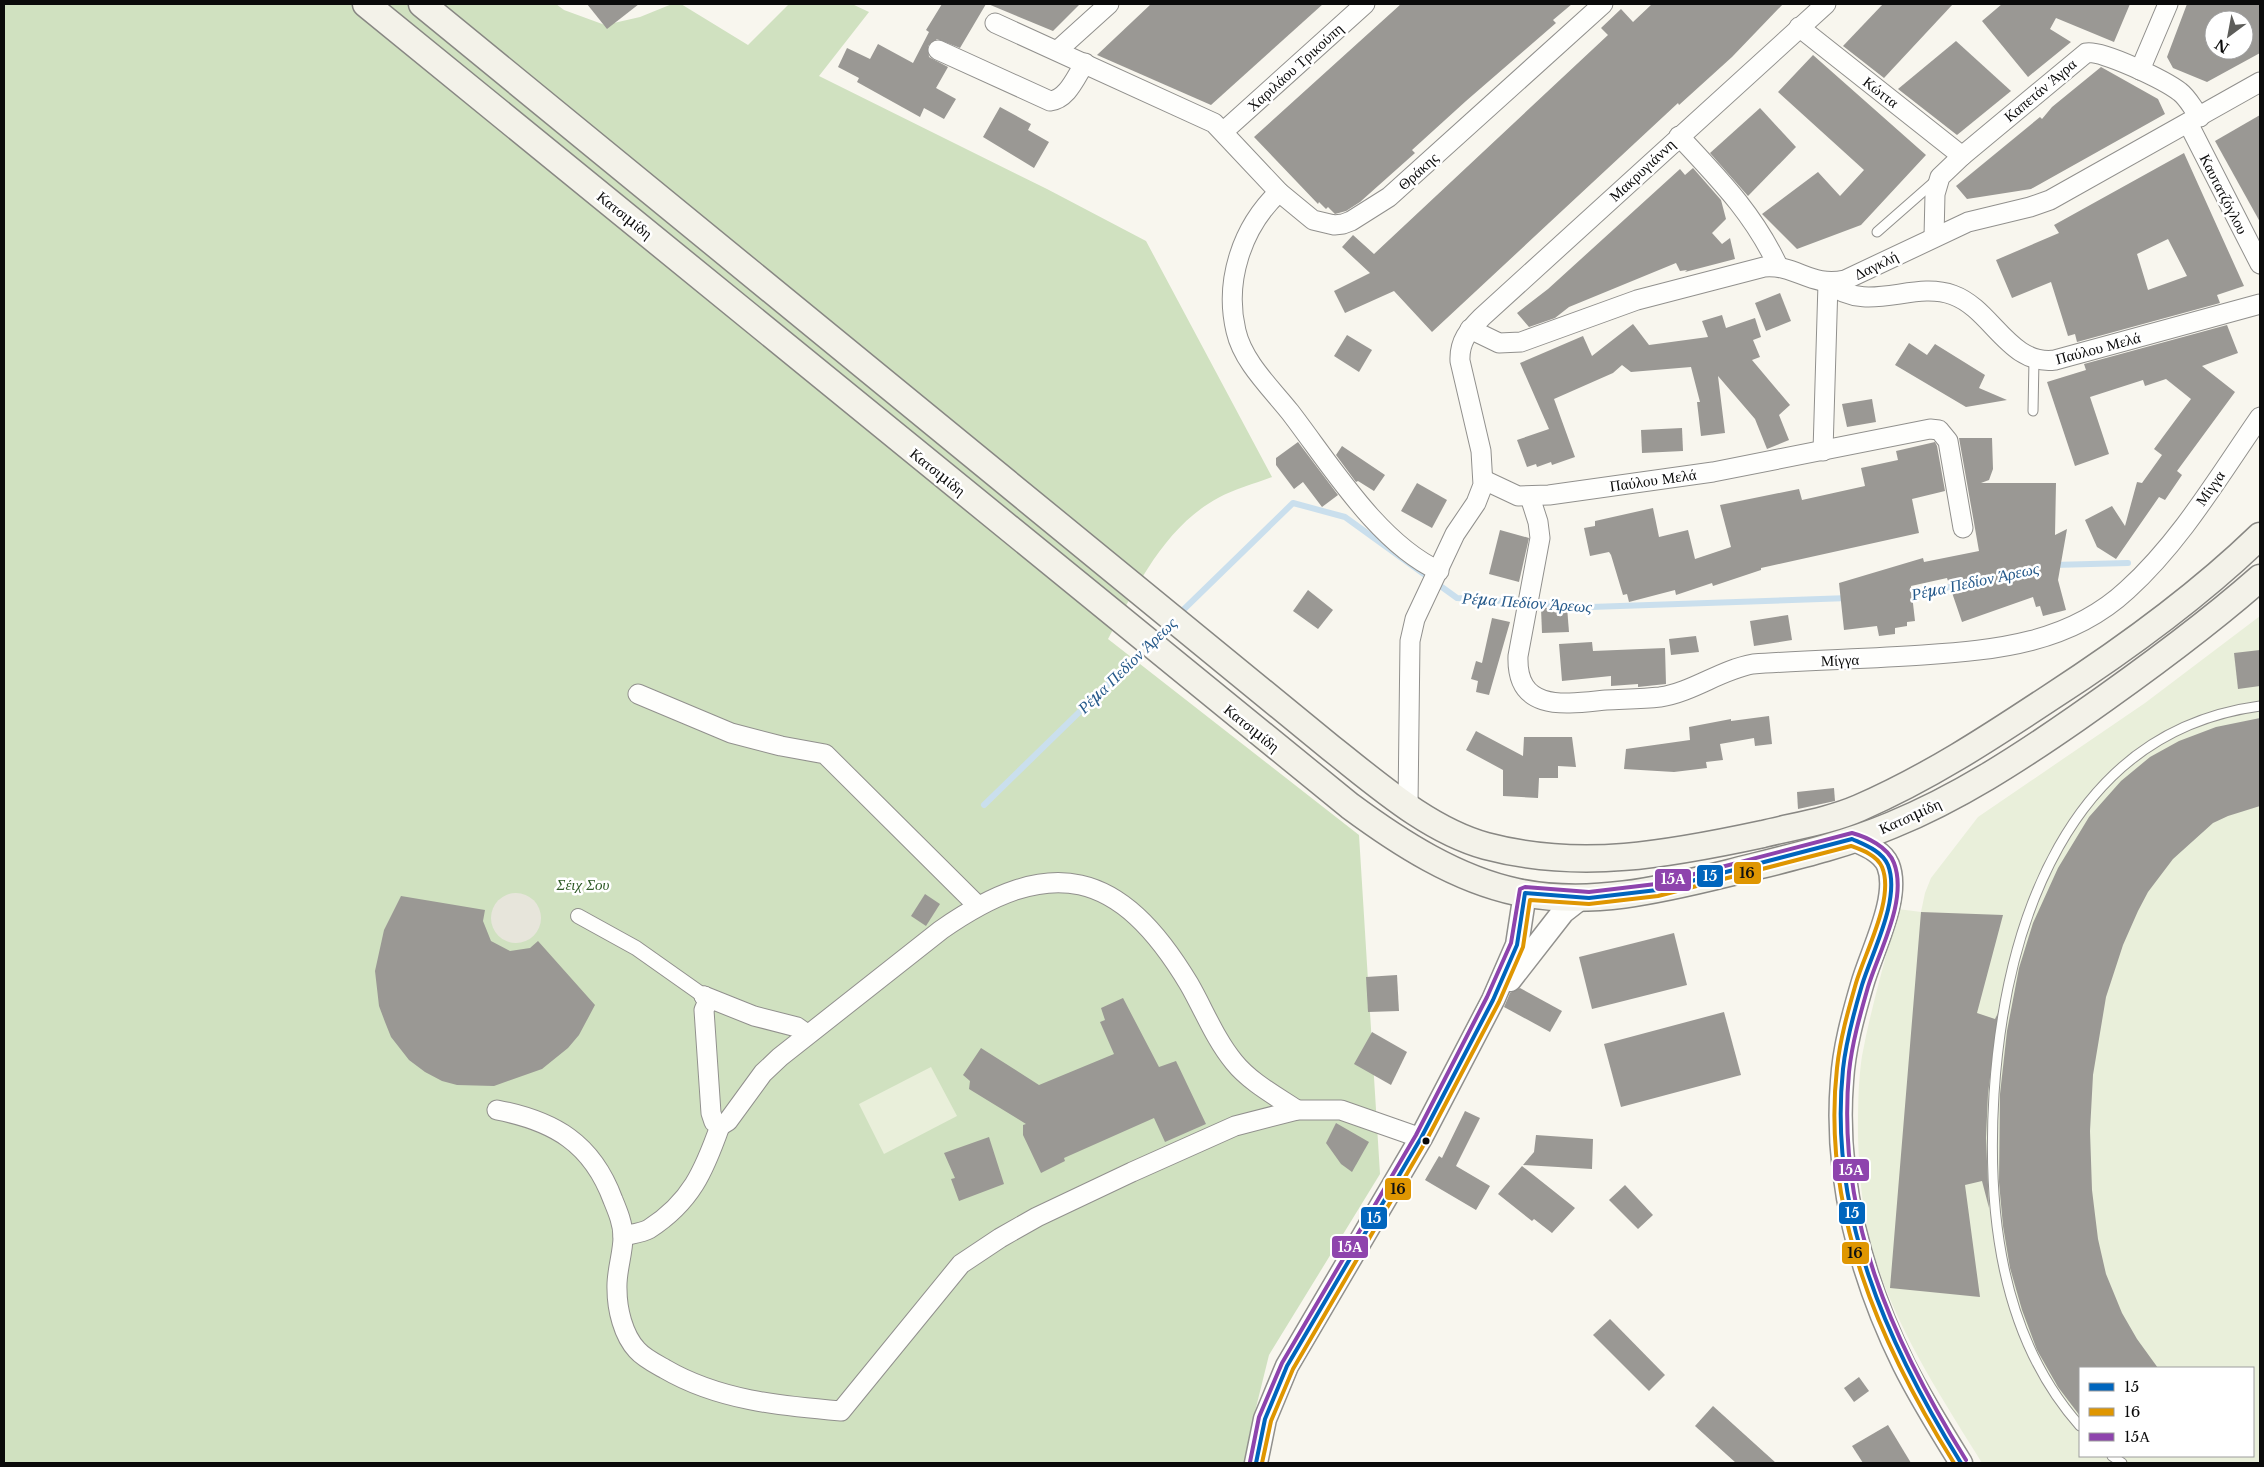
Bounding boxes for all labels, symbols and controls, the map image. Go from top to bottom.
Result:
north arrow [2204,10,2254,60]
street label: Χαριλάου Τρικούπη [1243,19,1347,115]
text: N [2212,35,2232,57]
street label: Καπετάν Άγρα [2000,54,2080,126]
street label: Κώττα [1859,72,1903,112]
street label: Μακρυγιάννη [1605,134,1679,205]
street label: Θράκης [1394,148,1442,194]
street label: Καυτατζόγλου [2196,151,2252,237]
street label: Κατσιμίδη [593,187,657,243]
street label: Δαγκλή [1851,246,1901,284]
street label: Παύλου Μελά [2053,327,2143,368]
street label: Κατσιμίδη [906,444,970,500]
street label: Παύλου Μελά [1608,464,1698,495]
street label: Μίγγα [2191,467,2229,509]
water label: Ρέμα Πεδίον Άρεως [1908,558,2041,604]
water label: Ρέμα Πεδίον Άρεως [1461,587,1593,617]
water label: Ρέμα Πεδίον Άρεως [1073,612,1181,718]
street label: Μίγγα [1820,650,1860,670]
street label: Κατσιμίδη [1220,700,1284,756]
street label: Κατσιμίδη [1876,794,1944,838]
line badge: 16 [1733,861,1762,885]
line badge: 15 [1696,864,1724,888]
text: 16 [1739,864,1755,882]
text: 15 [1703,867,1717,885]
line badge: 15Α [1654,868,1692,892]
text: 15Α [1661,870,1686,888]
park label: Σέιχ Σου [555,875,610,894]
unlabelled marker [1421,1136,1431,1146]
line badge: 15Α [1832,1158,1870,1182]
text: 15Α [1839,1161,1864,1179]
line badge: 16 [1384,1177,1412,1201]
text: 16 [1390,1180,1406,1198]
line badge: 15 [1838,1201,1866,1225]
text: 15 [1845,1204,1859,1222]
line badge: 15 [1360,1206,1388,1230]
text: 15 [1367,1209,1381,1227]
line badge: 15Α [1331,1235,1369,1259]
text: 15Α [1338,1238,1363,1256]
line badge: 16 [1841,1241,1870,1265]
text: 16 [1847,1244,1863,1262]
legend [2079,1367,2254,1457]
text: 15 [2124,1377,2139,1396]
text: 16 [2124,1402,2140,1421]
text: 15Α [2124,1427,2150,1446]

